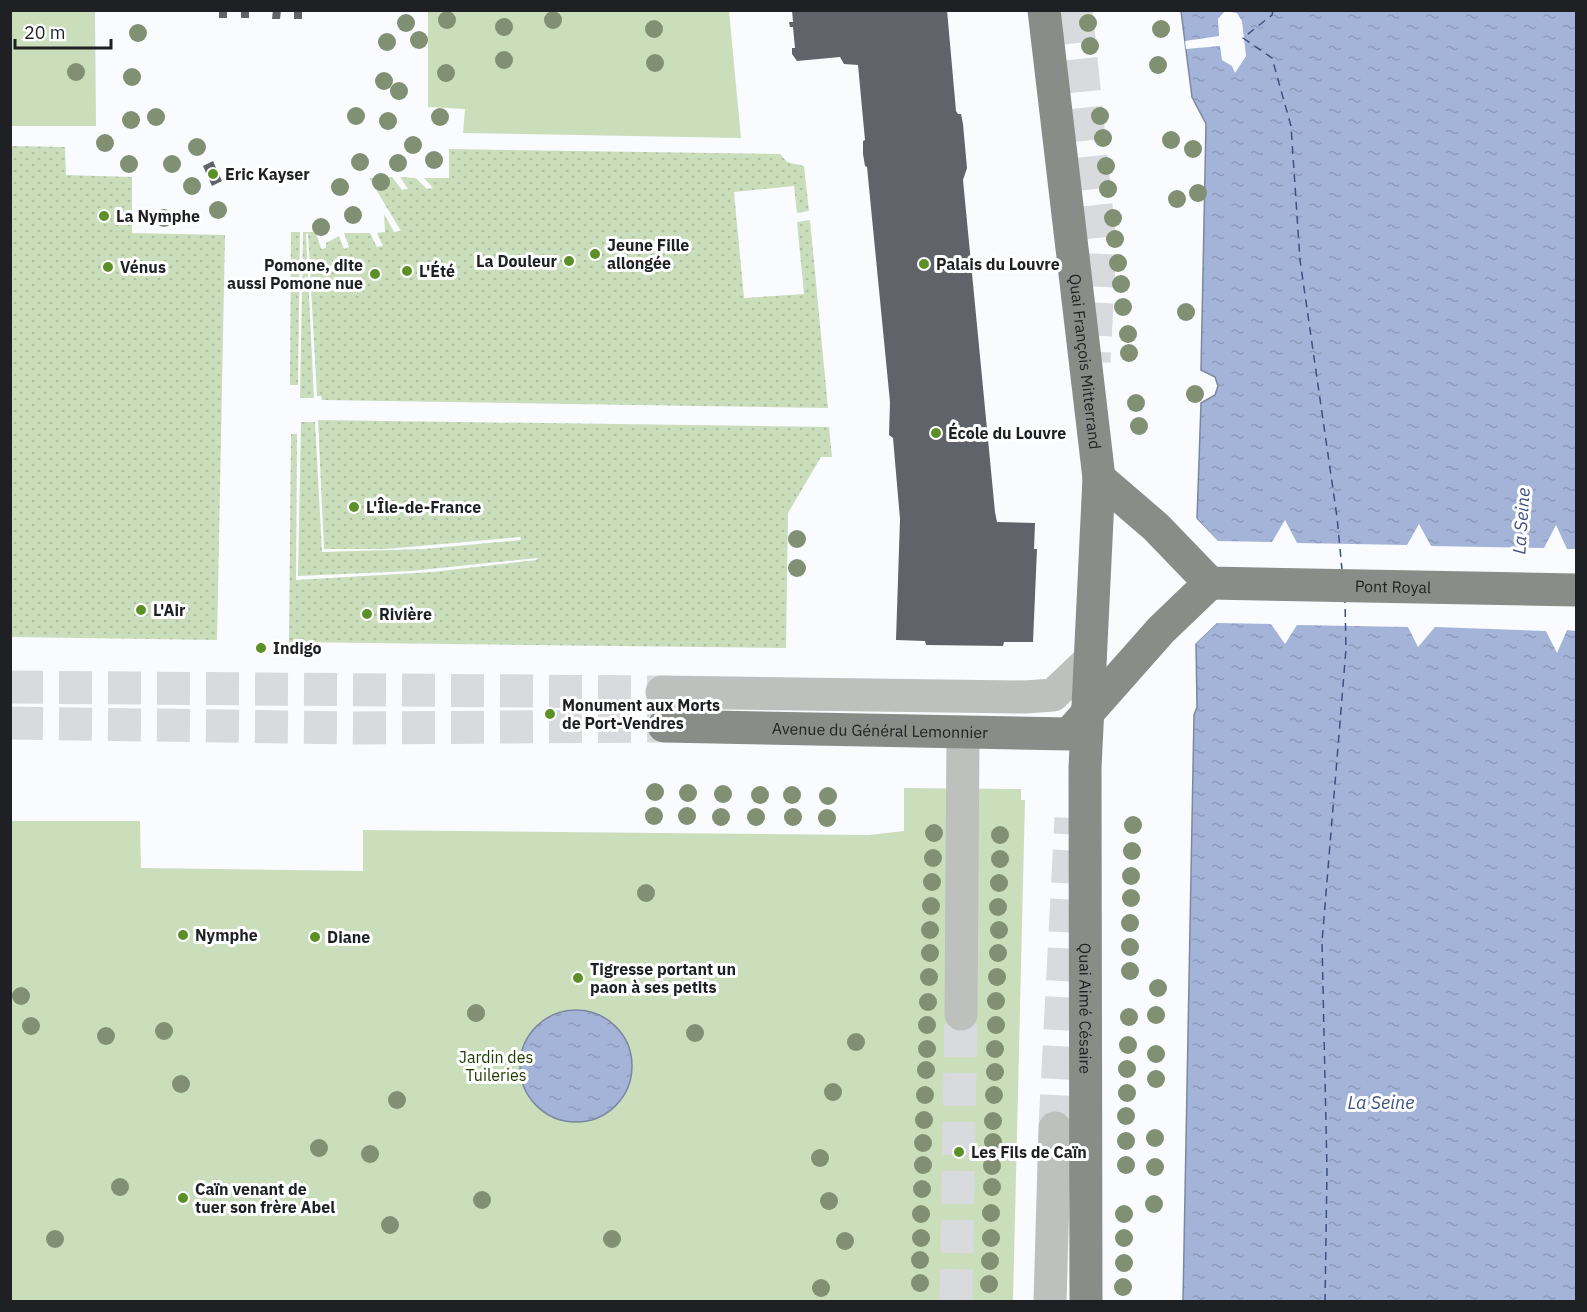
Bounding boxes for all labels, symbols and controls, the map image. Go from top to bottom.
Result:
scale bar [15,12,111,50]
text: 20 m [24,21,66,44]
place label: Eric Kayser [225,164,310,184]
marker: Eric Kayser [206,167,220,181]
place label: La Nymphe [116,206,200,226]
marker: La Nymphe [97,209,111,223]
place label: Jeune Fille allongée [607,235,689,273]
marker: Jeune Fille allongée [588,247,602,261]
place label: La Douleur [476,251,558,271]
marker: La Douleur [562,254,576,268]
place label: Palais du Louvre [936,254,1060,274]
place label: Pomone, dite aussi Pomone nue [227,255,363,293]
place label: Vénus [120,257,166,277]
marker: Palais du Louvre [917,257,931,271]
marker: Vénus [101,260,115,274]
place label: L'Été [419,260,455,281]
marker: L'Été [400,264,414,278]
marker: Pomone, dite aussi Pomone nue [368,267,382,281]
street label: Quai François Mitterrand [1065,273,1106,451]
place label: École du Louvre [948,422,1066,443]
marker: École du Louvre [929,426,943,440]
water label: La Seine [1507,487,1535,555]
place label: L'Île-de-France [366,497,481,517]
marker: L'Île-de-France [347,500,361,514]
street label: Pont Royal [1355,576,1431,597]
place label: L'Air [153,600,186,620]
marker: L'Air [134,603,148,617]
place label: Rivière [379,604,432,624]
marker: Rivière [360,607,374,621]
place label: Indigo [273,638,322,658]
marker: Indigo [254,641,268,655]
place label: Monument aux Morts de Port-Vendres [562,695,720,733]
marker: Monument aux Morts de Port-Vendres [543,707,557,721]
street label: Avenue du Général Lemonnier [772,718,988,742]
place label: Nymphe [195,925,258,945]
place label: Diane [327,927,370,947]
marker: Nymphe [176,928,190,942]
marker: Diane [308,930,322,944]
street label: Quai Aimé Césaire [1075,943,1096,1074]
place label: Tigresse portant un paon à ses petits [590,959,736,997]
marker: Tigresse portant un paon à ses petits [571,971,585,985]
park label: Jardin des Tuileries [459,1047,533,1085]
water label: La Seine [1348,1091,1414,1114]
place label: Les Fils de Caïn [971,1142,1087,1162]
marker: Les Fils de Caïn [952,1145,966,1159]
place label: Caïn venant de tuer son frère Abel [195,1179,335,1217]
marker: Caïn venant de tuer son frère Abel [176,1191,190,1205]

